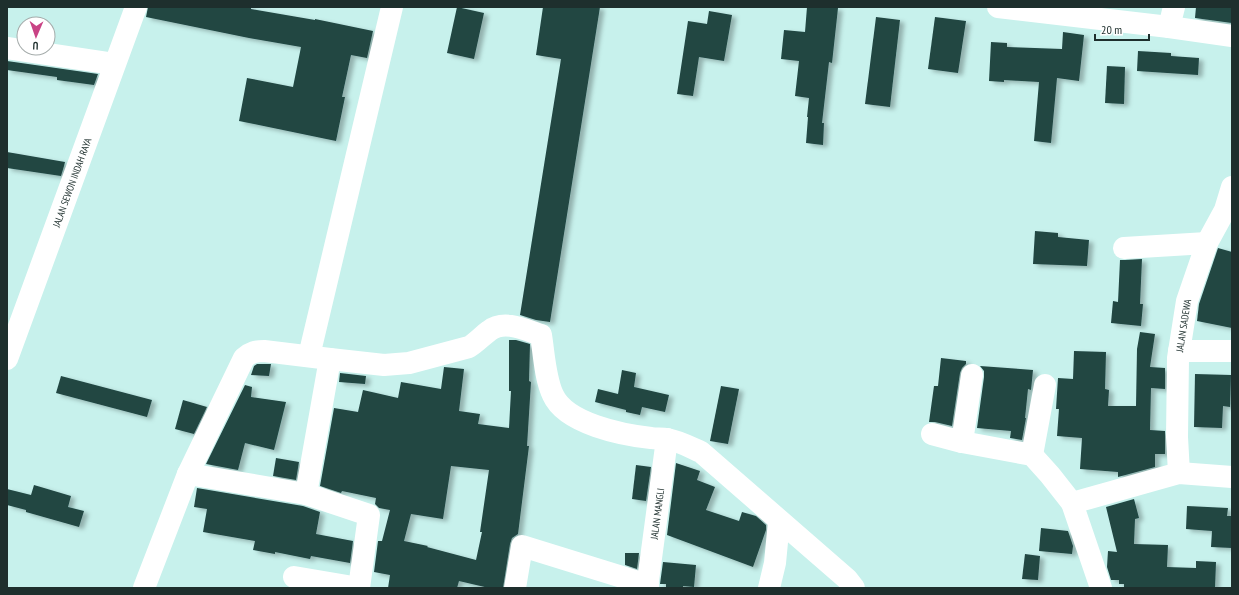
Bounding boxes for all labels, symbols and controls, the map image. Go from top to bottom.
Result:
north arrow [16,16,56,56]
scale bar [1095,16,1149,42]
text: 20 m [1101,22,1122,37]
text: U [32,39,39,53]
street label: JALAN SEWON INDAH RAYA [49,136,95,230]
street label: JALAN SADEWA [1173,298,1194,354]
street label: JALAN MANGLI [647,487,667,541]

